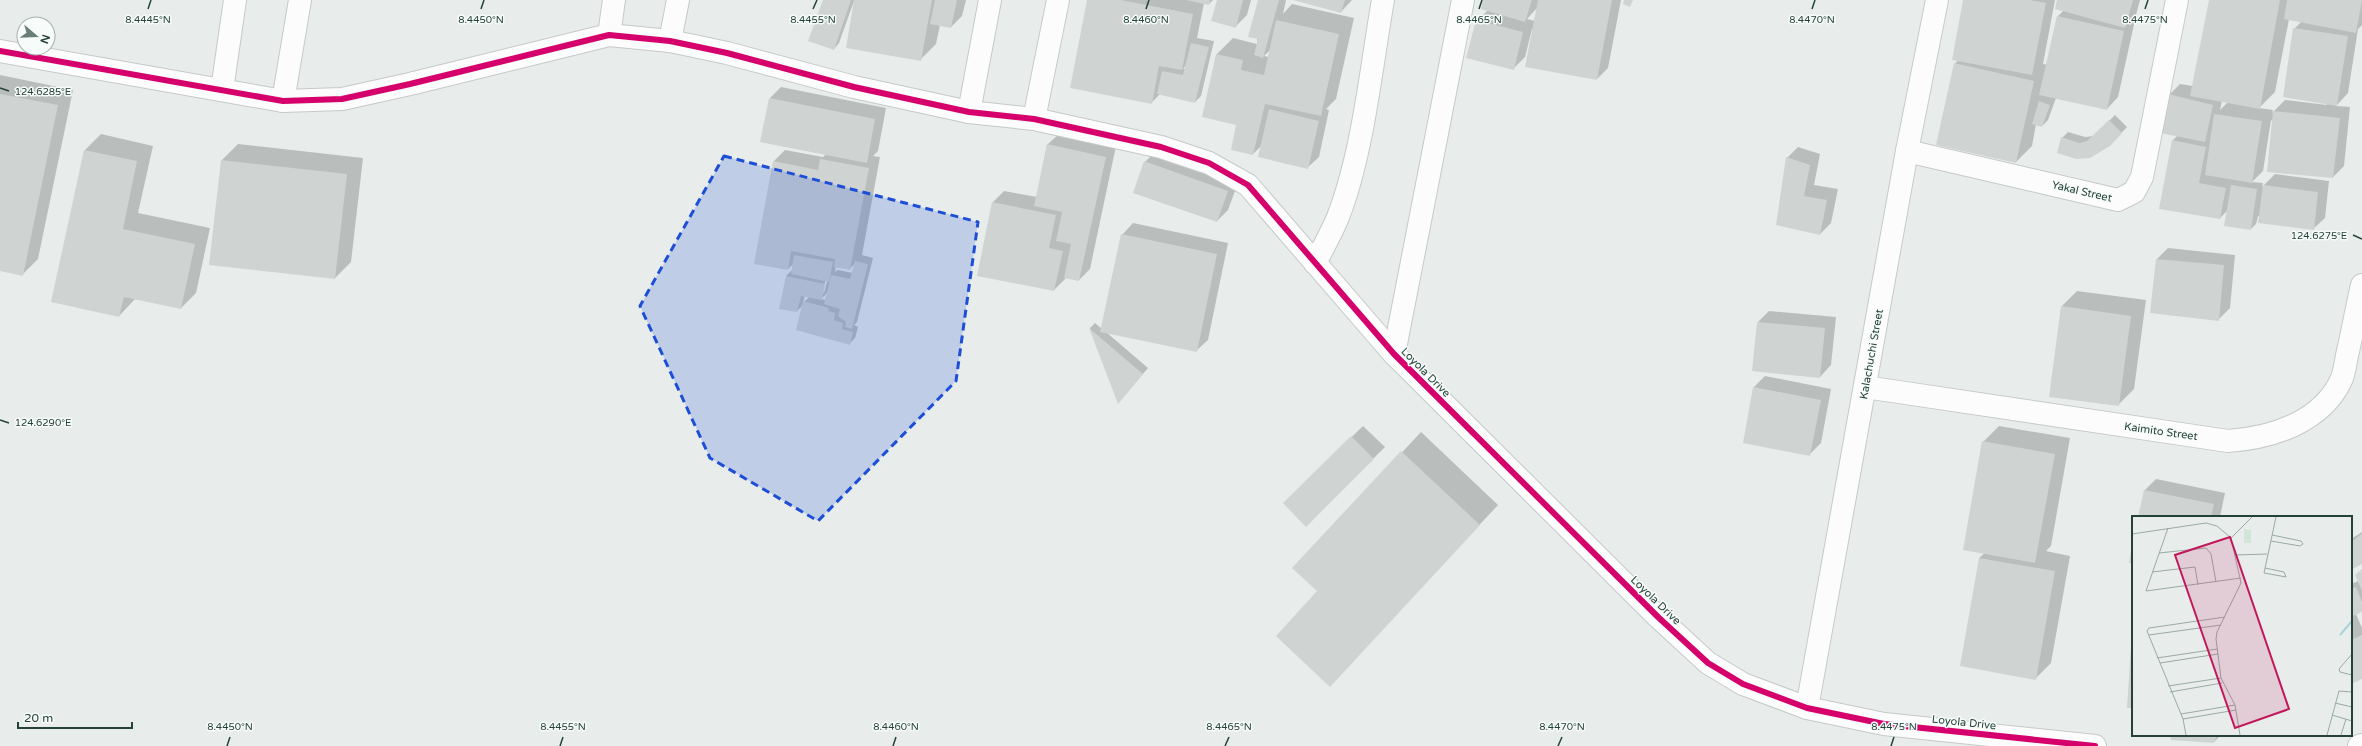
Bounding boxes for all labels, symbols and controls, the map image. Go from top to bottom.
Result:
text: 8.4445°N [125,14,171,26]
text: 8.4450°N [458,14,504,26]
text: 8.4455°N [790,14,836,26]
text: 8.4460°N [1123,14,1169,26]
text: 8.4465°N [1456,14,1502,26]
text: 8.4470°N [1789,14,1835,26]
text: 8.4475°N [2122,14,2168,26]
north arrow [16,16,56,56]
text: N [37,33,53,45]
text: 124.6285°E [15,86,71,98]
street label: Yakal Street [2050,178,2113,205]
text: 124.6275°E [2291,230,2347,242]
street label: Kalachuchi Street [1857,308,1886,400]
street label: Loyola Drive [1398,345,1453,400]
text: 124.6290°E [15,417,71,429]
street label: Kaimito Street [2123,420,2199,443]
inset map [2132,516,2352,736]
street label: Loyola Drive [1628,573,1683,627]
scale bar [18,704,132,730]
text: 20 m [24,711,53,725]
street label: Loyola Drive [1931,713,1997,732]
text: 8.4450°N [207,721,253,733]
text: 8.4455°N [540,721,586,733]
text: 8.4460°N [873,721,919,733]
text: 8.4465°N [1206,721,1252,733]
text: 8.4470°N [1539,721,1585,733]
text: 8.4475°N [1871,721,1917,733]

